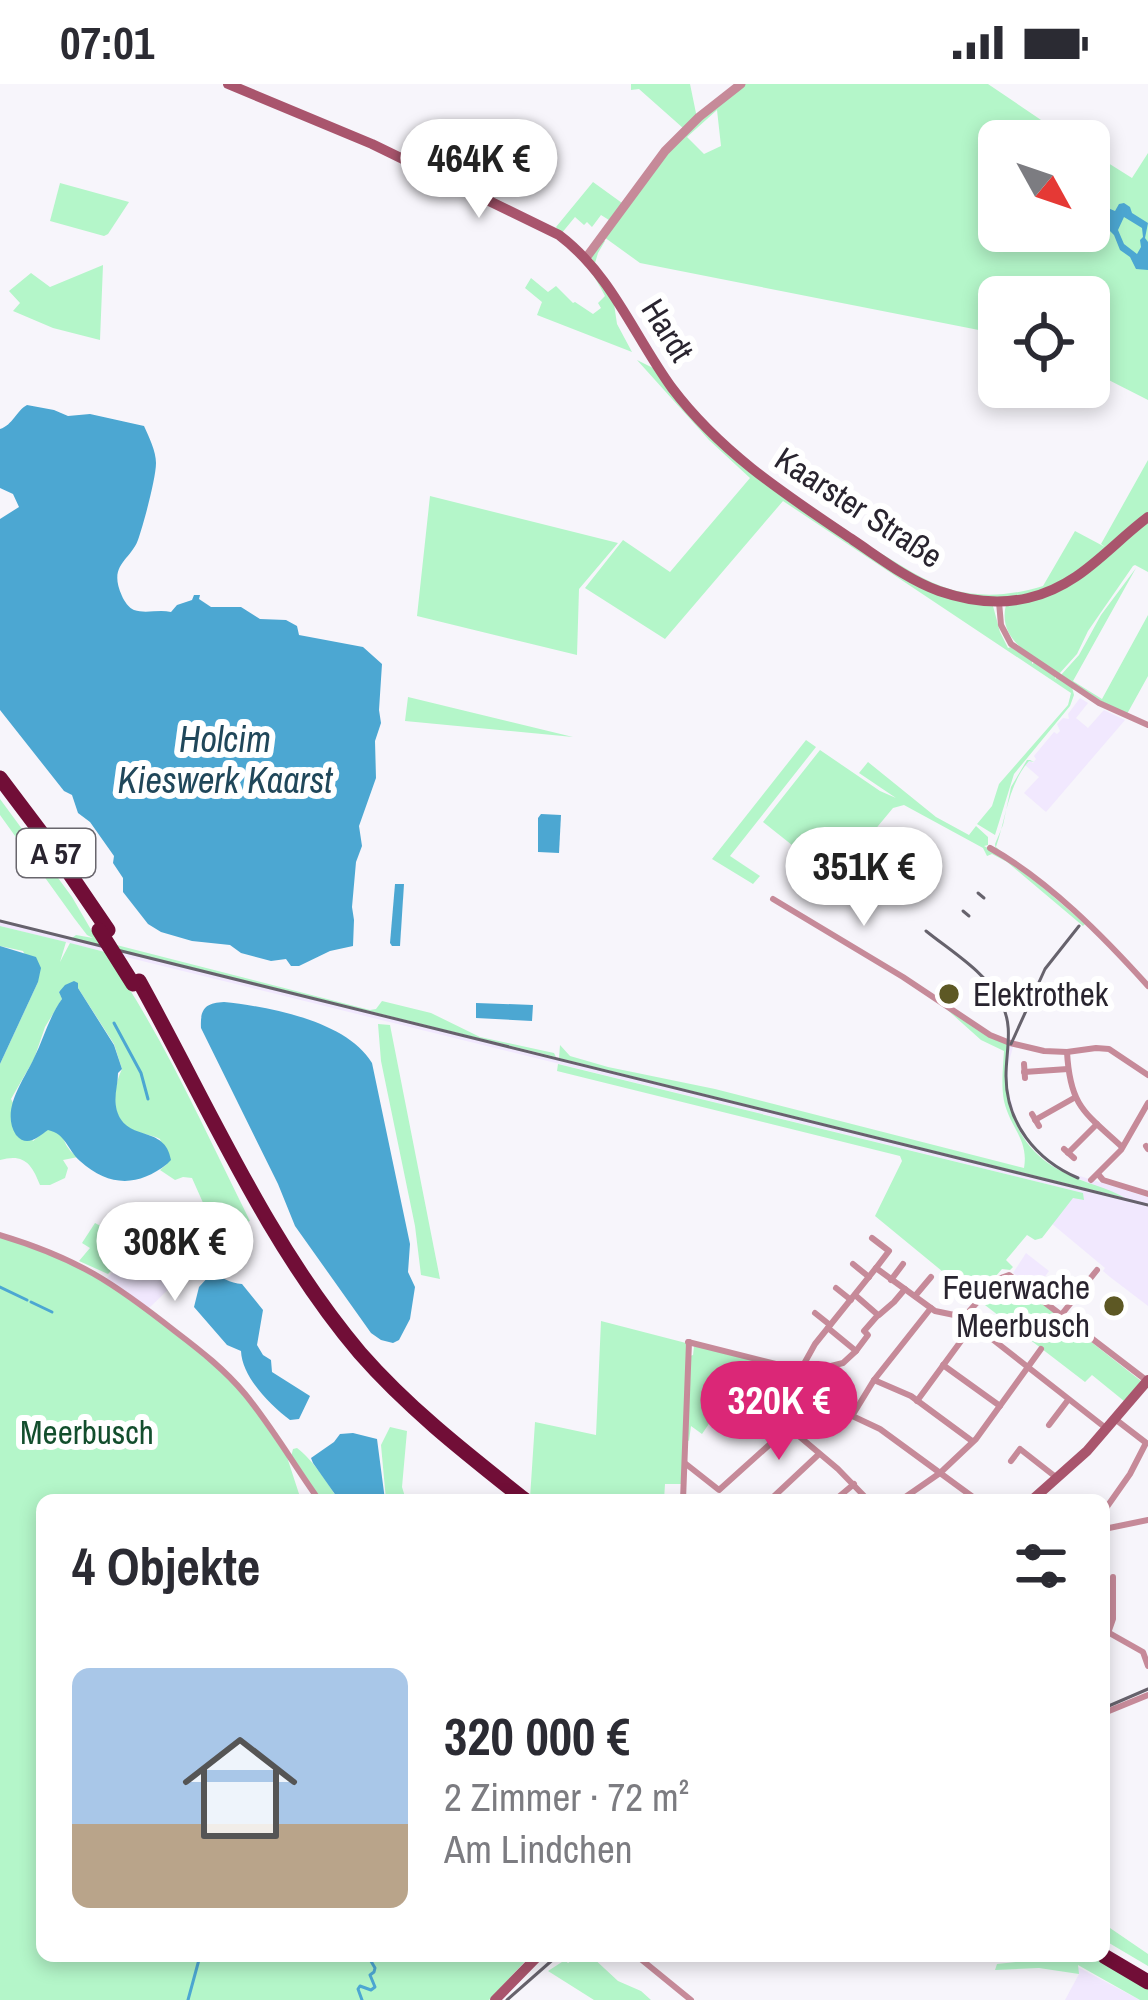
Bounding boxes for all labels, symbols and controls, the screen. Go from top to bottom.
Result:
text: 07:01 [60,12,154,73]
pin: 464K € [381,119,577,221]
north arrow [978,120,1110,252]
map controls [978,120,1110,408]
text: 464K € [427,132,531,184]
button: locate [978,276,1110,408]
street label: Hardt [632,290,704,370]
street label: Kaarster Straße [767,437,951,577]
water label: Holcim Kieswerk Kaarst [118,715,333,804]
pin: 351K € [766,827,962,929]
road number: A 57 [17,829,95,877]
text: 351K € [812,840,916,892]
place label: Elektrothek [973,972,1109,1016]
marker: Elektrothek [936,981,962,1007]
pin: 308K € [77,1202,273,1304]
text: 308K € [123,1215,227,1267]
place label: Feuerwache Meerbusch [942,1265,1090,1347]
marker: Feuerwache Meerbusch [1101,1293,1127,1319]
pin: 320K € [681,1361,877,1463]
text: 320K € [727,1374,831,1426]
park label: Meerbusch [20,1410,154,1454]
text: 4 Objekte [72,1532,260,1601]
icon: filters [1008,1533,1074,1599]
text: 320 000 € [444,1702,630,1771]
icon: home [168,1716,312,1860]
text: 2 Zimmer · 72 m² [444,1771,689,1823]
text: Am Lindchen [444,1823,632,1875]

